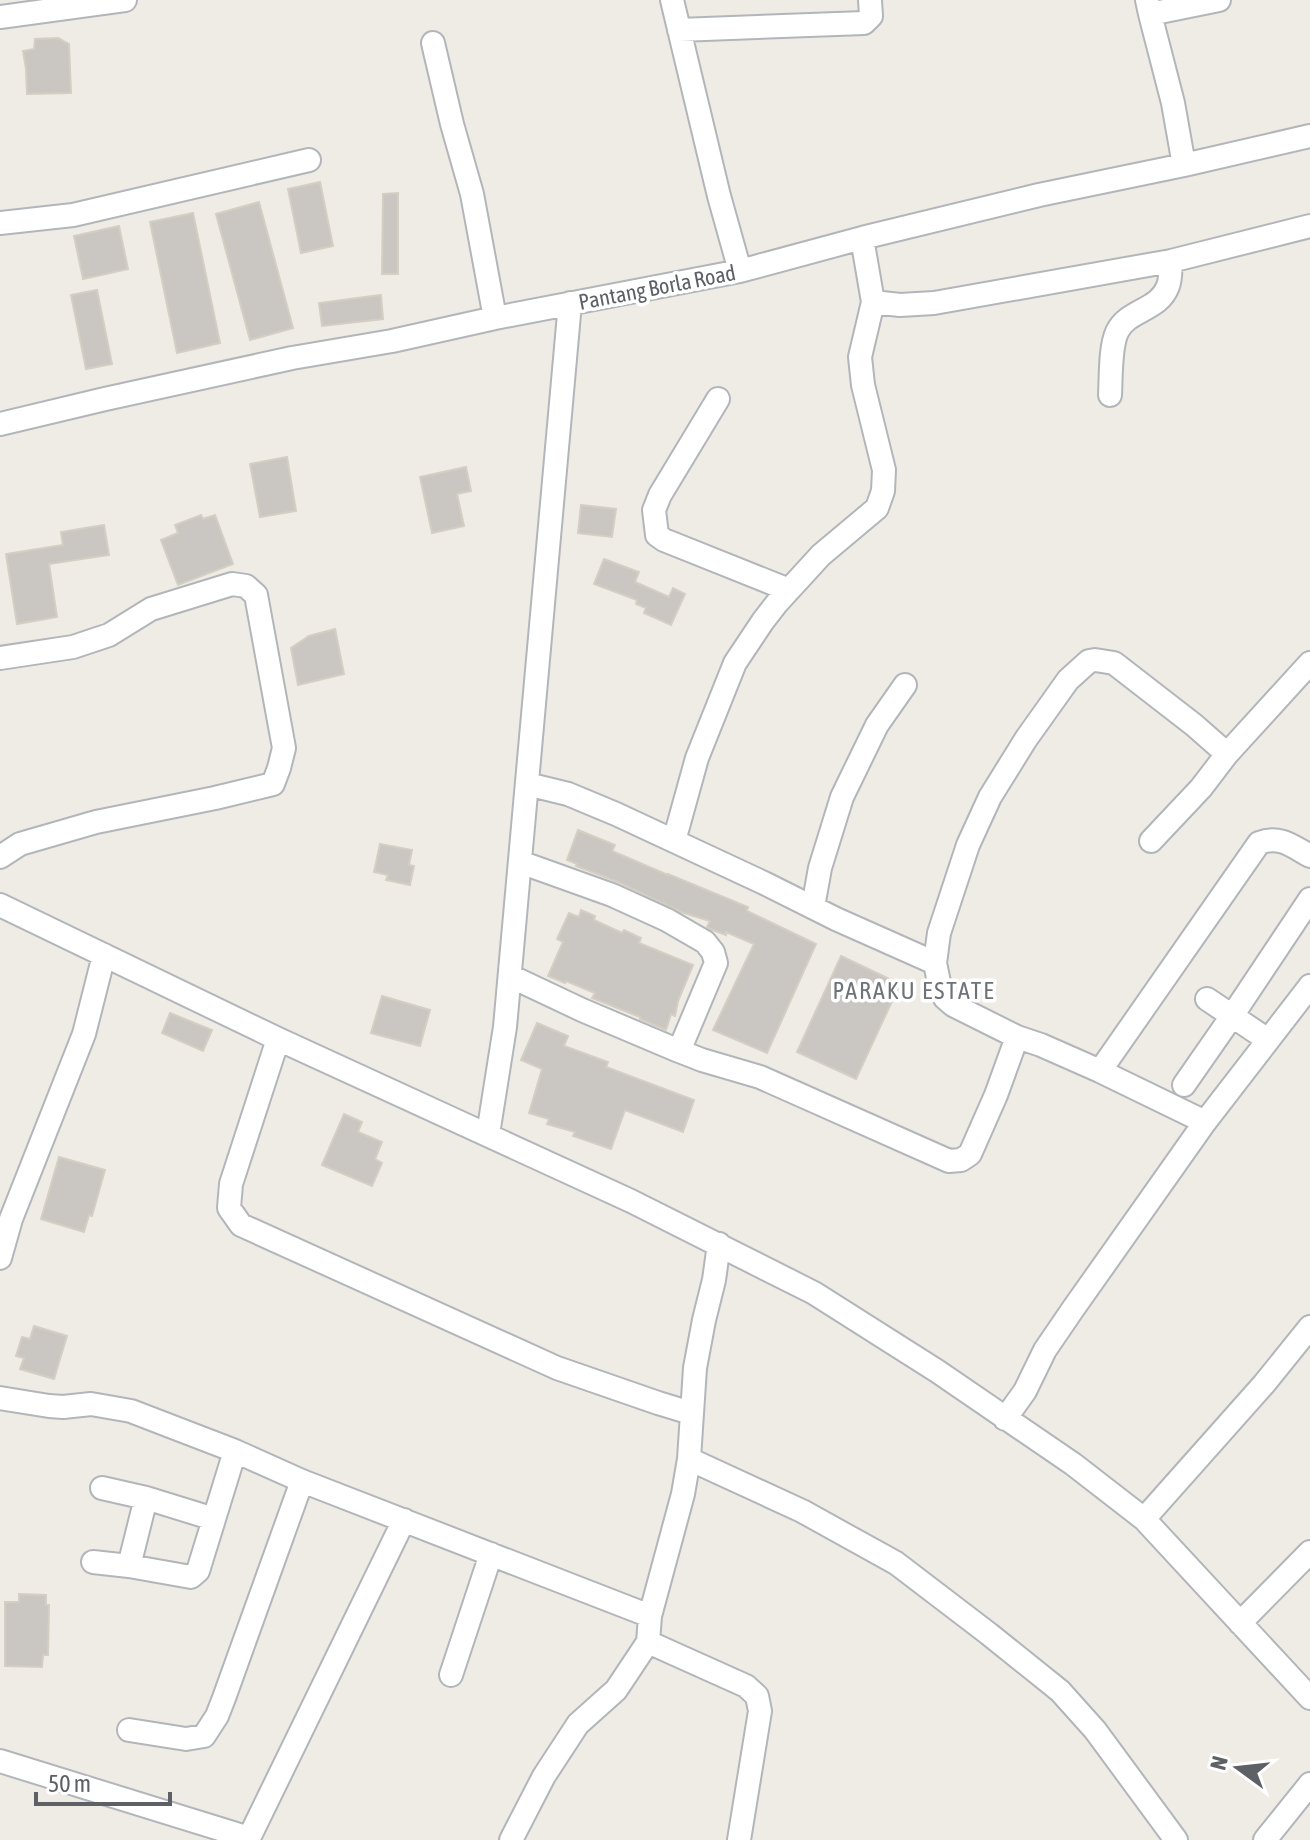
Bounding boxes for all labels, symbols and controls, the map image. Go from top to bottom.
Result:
street label: Pantang Borla Road [576,259,738,315]
district label: PARAKU ESTATE [833,977,995,1004]
north arrow [1198,1728,1278,1808]
text: N [1204,1753,1233,1772]
scale bar [36,1756,170,1806]
text: 50 m [48,1770,91,1797]

